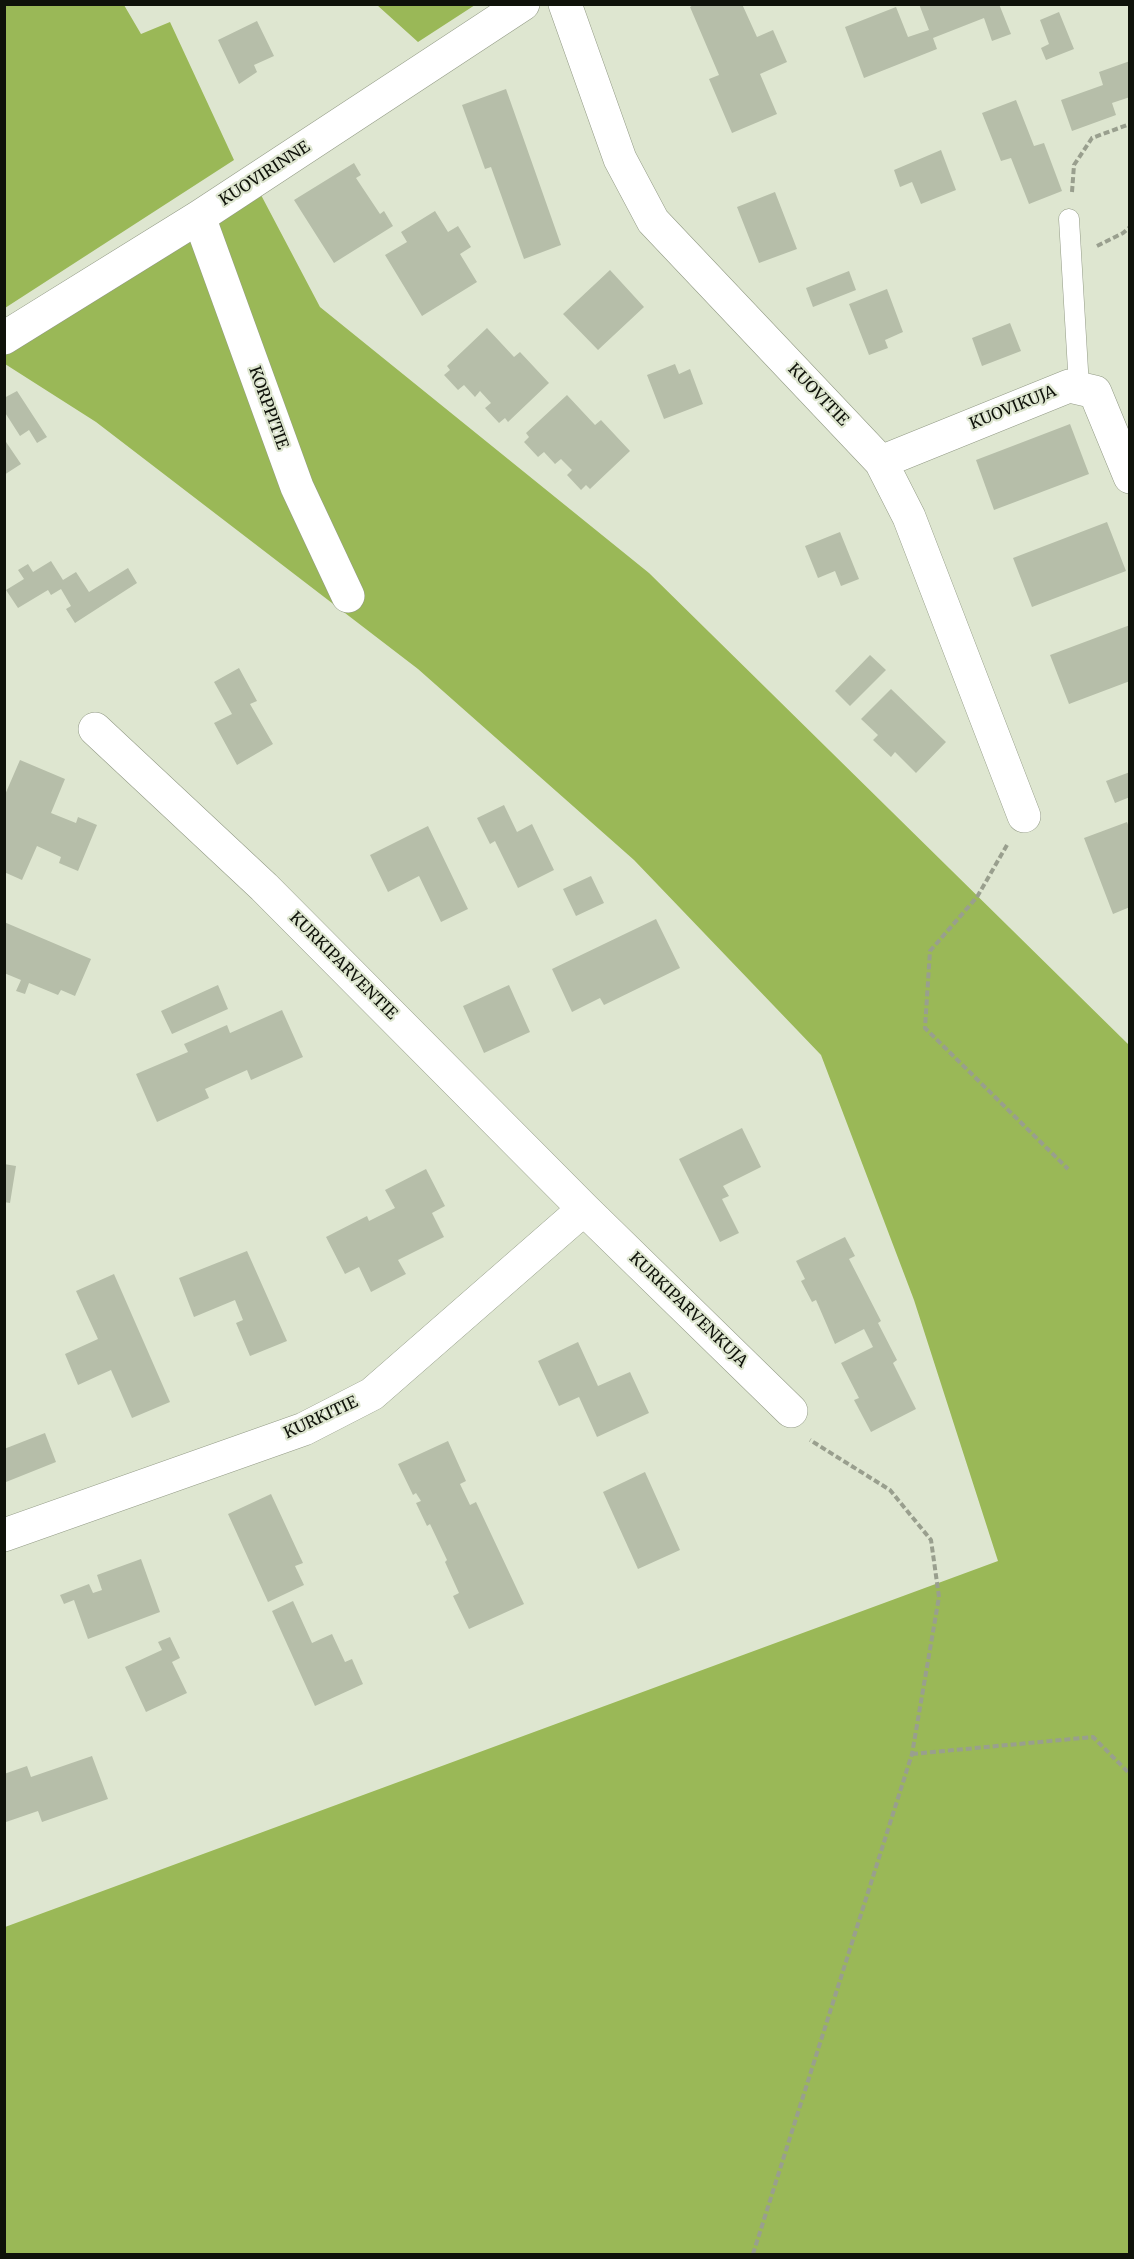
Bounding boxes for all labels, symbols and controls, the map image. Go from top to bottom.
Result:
street label: KUOVIRINNE [216,138,314,210]
street label: KUOVITIE [784,360,852,430]
street label: KORPPITIE [244,364,292,452]
street label: KUOVIKUJA [967,382,1059,434]
street label: KURKIPARVENTIE [285,908,401,1024]
street label: KURKIPARVENKUJA [625,1249,751,1371]
street label: KURKITIE [281,1393,361,1443]

